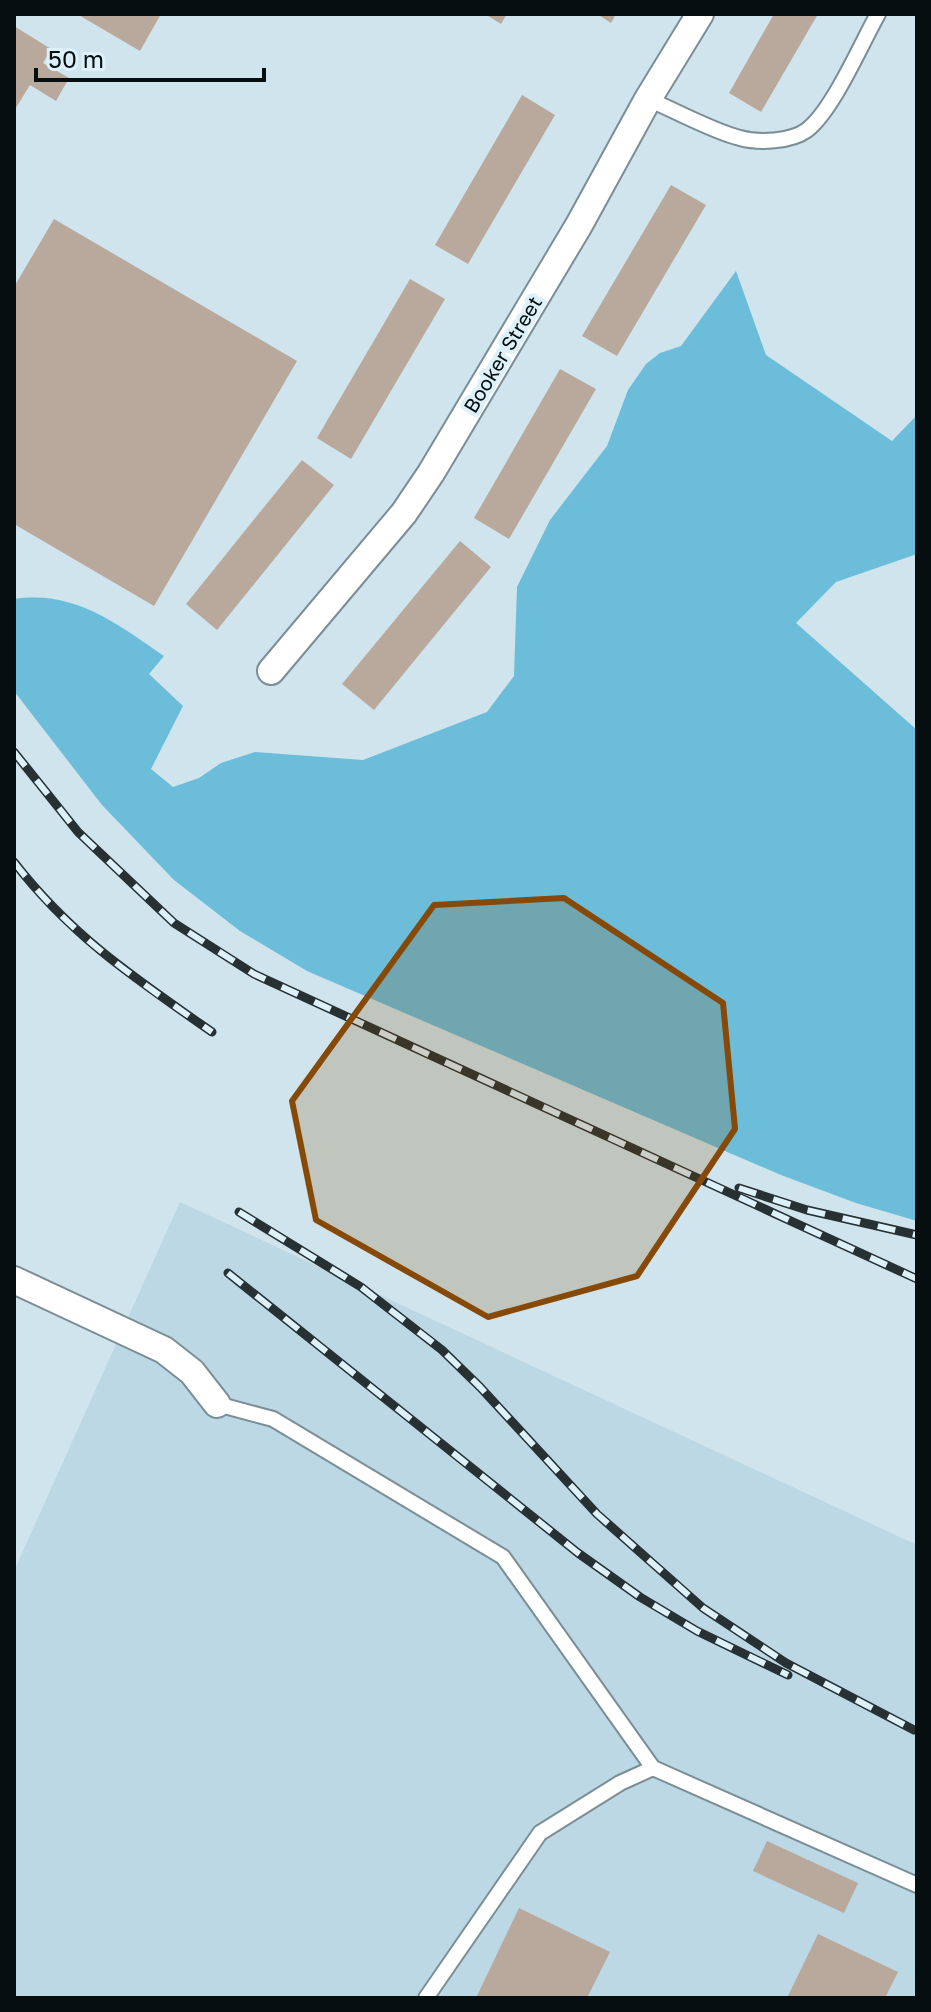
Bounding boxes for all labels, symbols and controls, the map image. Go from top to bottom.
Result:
scale bar [36,32,264,82]
text: 50 m [48,44,104,73]
street label: Booker Street [458,291,546,417]

